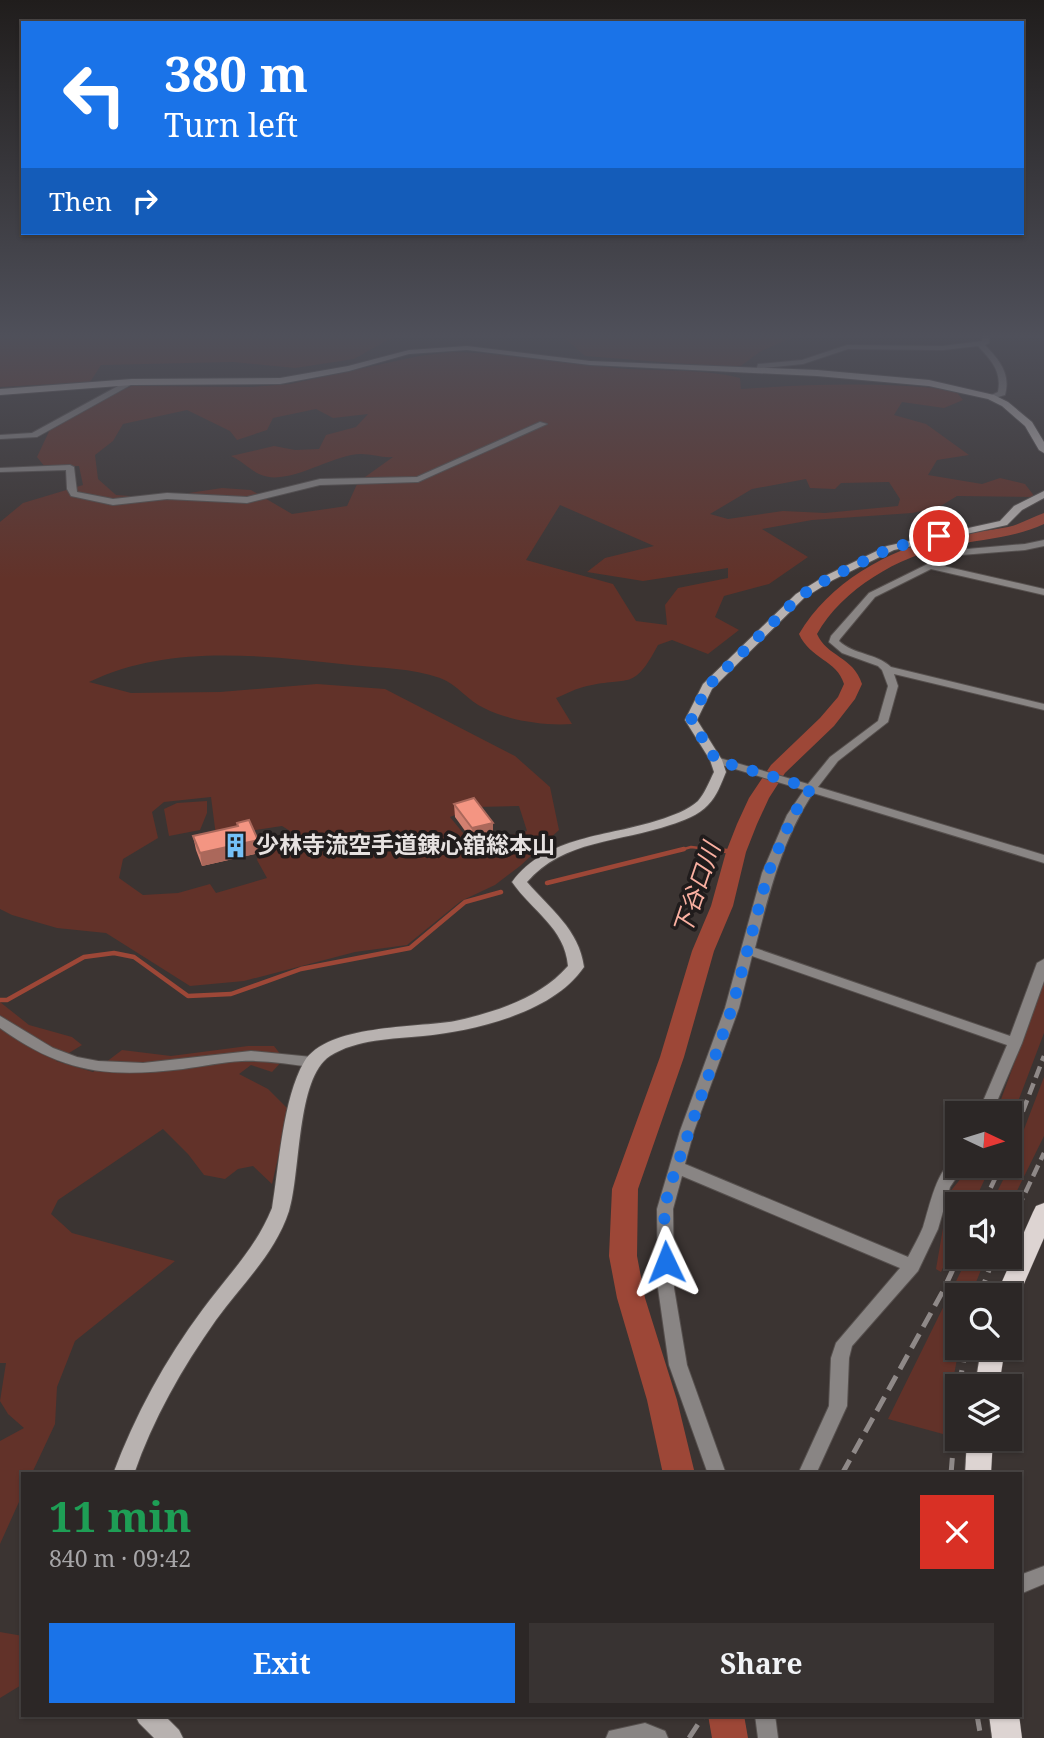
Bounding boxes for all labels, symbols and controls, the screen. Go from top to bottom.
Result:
text: 380 m [164,40,308,106]
icon: left [49,49,140,140]
text: Turn left [164,103,298,146]
icon: right [126,182,164,220]
text: Then [49,183,112,219]
pin [909,506,969,566]
icon: arrive [920,517,958,555]
place label: 少林寺流空手道錬心舘総本山 [256,828,555,860]
building icon: 少林寺流空手道錬心舘総本山 [222,831,250,859]
water label: 下谷口川 [664,835,728,939]
north arrow [945,1101,1022,1178]
map controls [945,1101,1022,1451]
button: sound [945,1192,1022,1269]
position arrow [629,1225,703,1299]
button: search [945,1283,1022,1360]
button: layers [945,1374,1022,1451]
text: 11 min [49,1487,192,1544]
button: close [920,1495,994,1569]
text: 840 m · 09:42 [49,1542,191,1574]
button: Exit [49,1623,515,1703]
button: Share [529,1623,994,1703]

